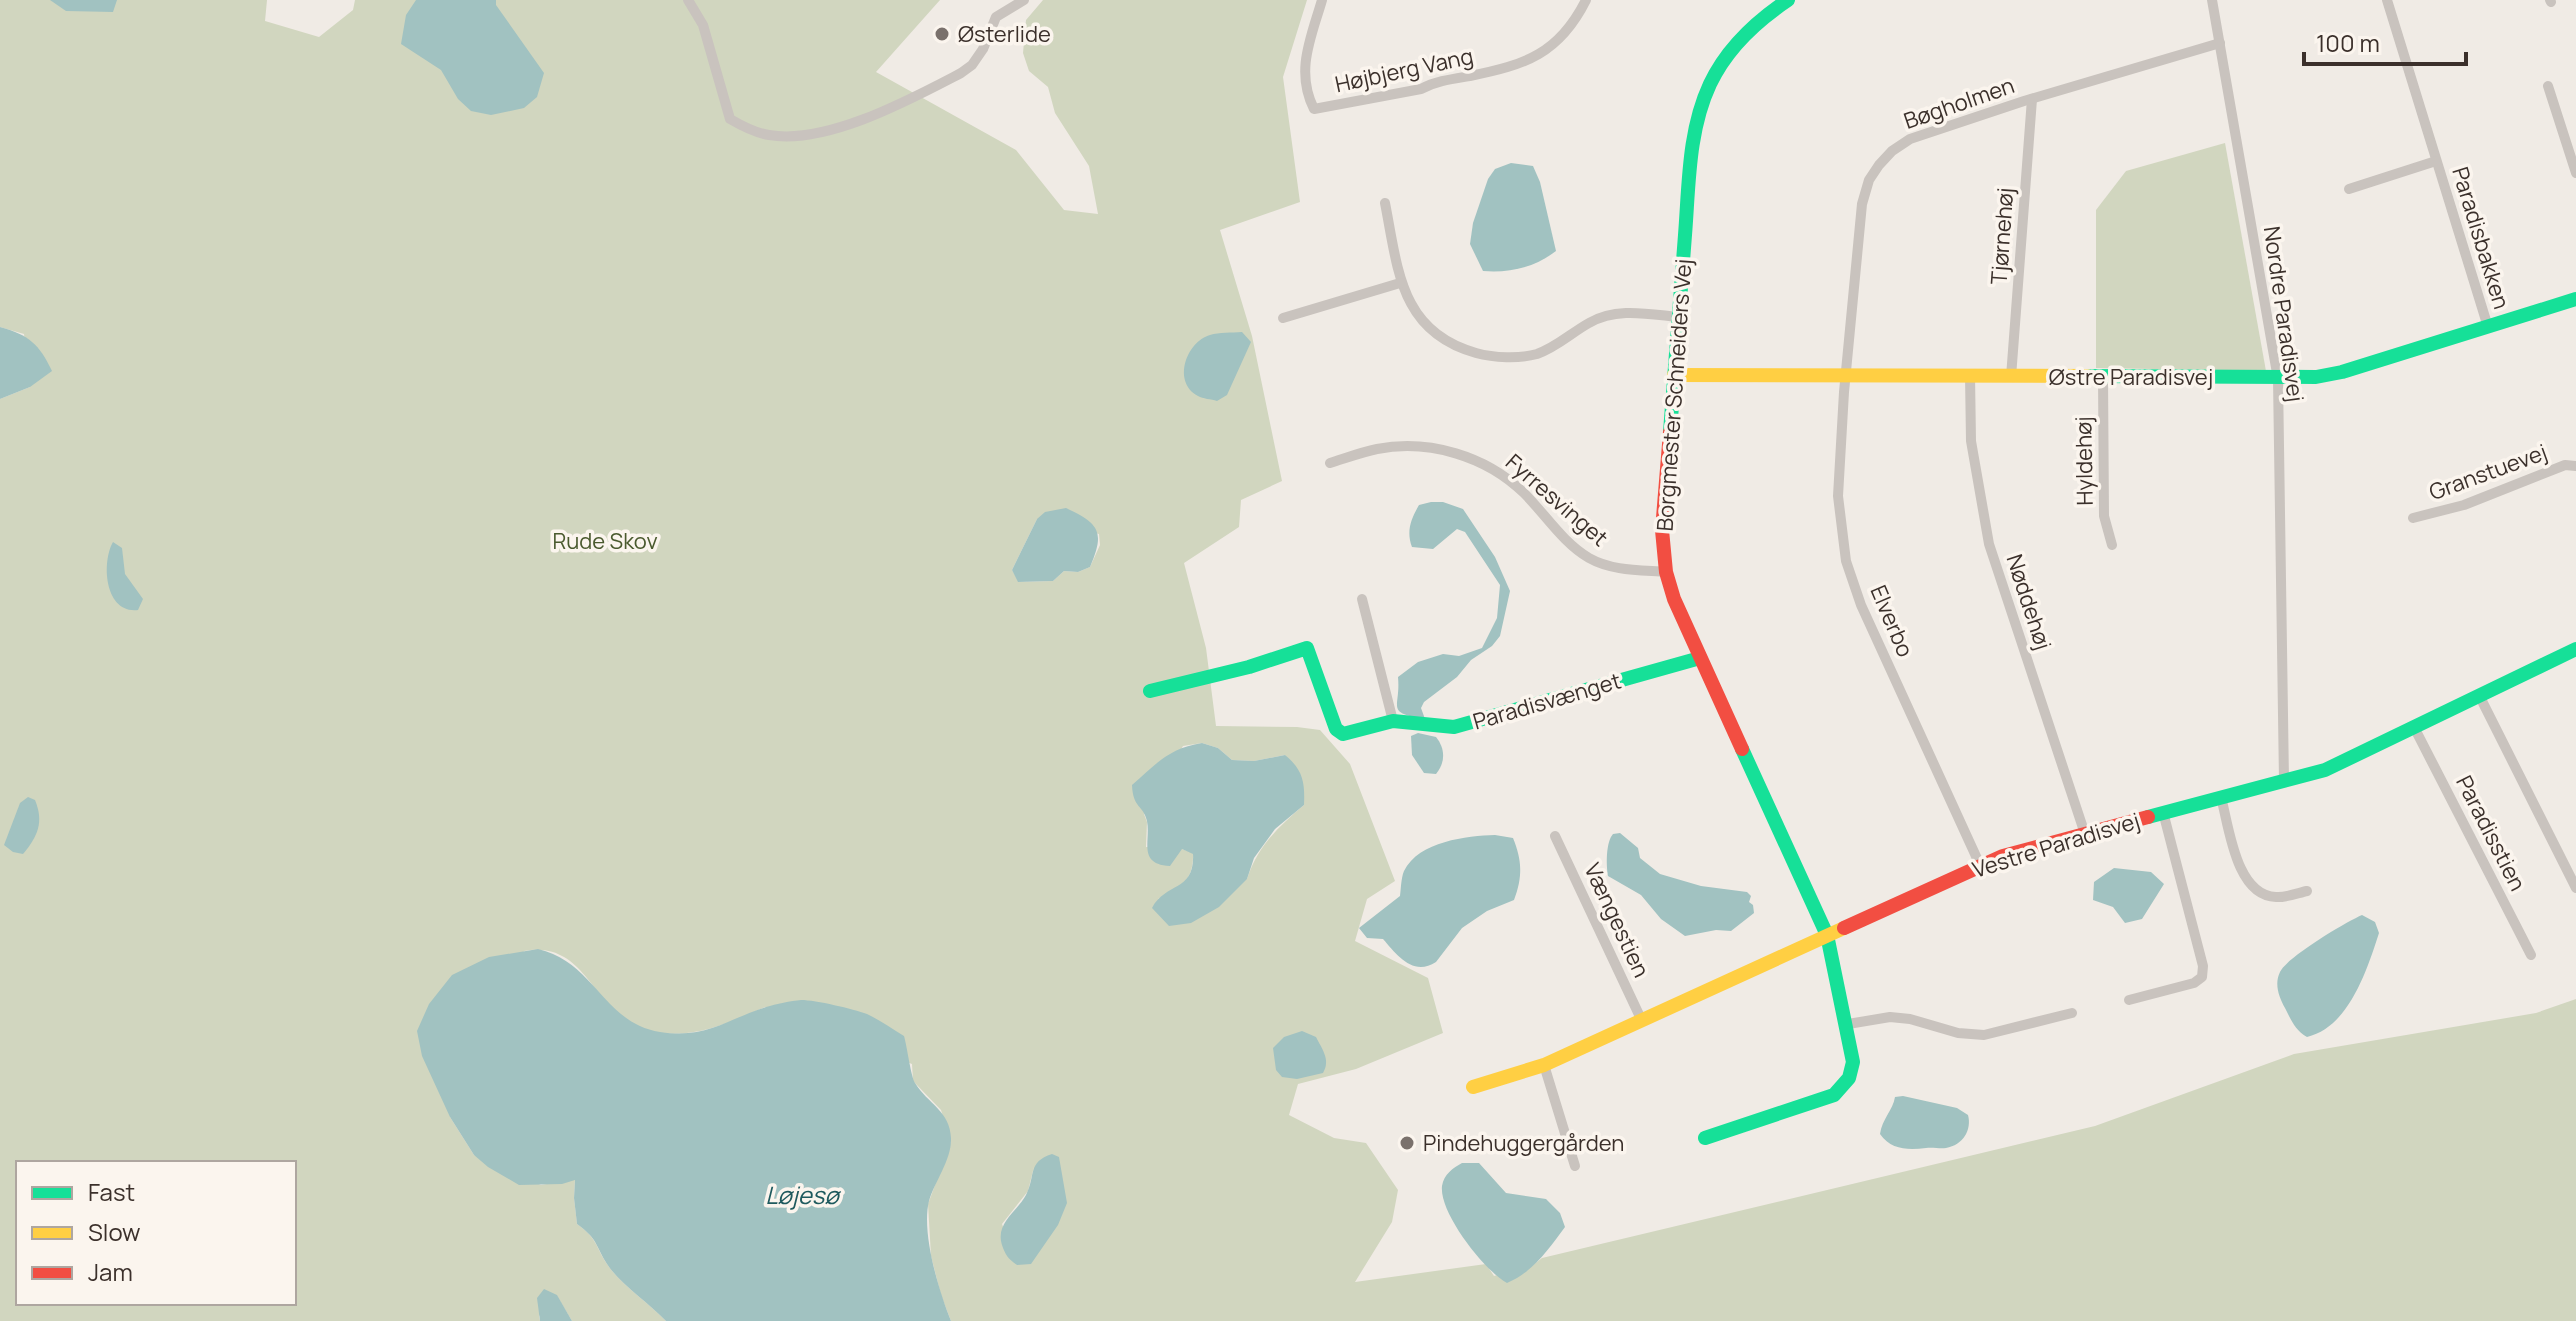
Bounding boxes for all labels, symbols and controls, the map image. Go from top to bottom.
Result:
scale bar [2304,16,2466,66]
place label: Østerlide [958,19,1051,49]
marker: Østerlide [933,25,951,43]
text: 100 m [2316,26,2380,59]
street label: Højbjerg Vang [1332,41,1476,99]
street label: Bøgholmen [1900,70,2018,136]
street label: Paradisbakken [2445,163,2517,313]
street label: Tjørnehøj [1984,187,2020,285]
street label: Nordre Paradisvej [2257,224,2311,404]
street label: Borgmester Schneiders Vej [1650,258,1698,532]
street label: Østre Paradisvej [2049,362,2213,392]
street label: Hyldehøj [2068,416,2100,506]
street label: Granstuevej [2425,437,2551,507]
street label: Fyrresvinget [1499,447,1615,553]
park label: Rude Skov [552,526,658,556]
street label: Nøddehøj [2000,550,2058,654]
street label: Elverbo [1863,581,1921,661]
street label: Paradisvænget [1469,665,1625,736]
street label: Paradisstien [2449,770,2533,896]
street label: Vestre Paradisvej [1969,805,2143,885]
street label: Vængestien [1577,858,1657,982]
place label: Pindehuggergården [1423,1128,1624,1158]
marker: Pindehuggergården [1398,1134,1416,1152]
legend [16,1161,296,1305]
text: Fast [88,1175,135,1208]
water label: Løjesø [765,1178,841,1211]
text: Slow [88,1215,141,1248]
text: Jam [88,1255,133,1288]

